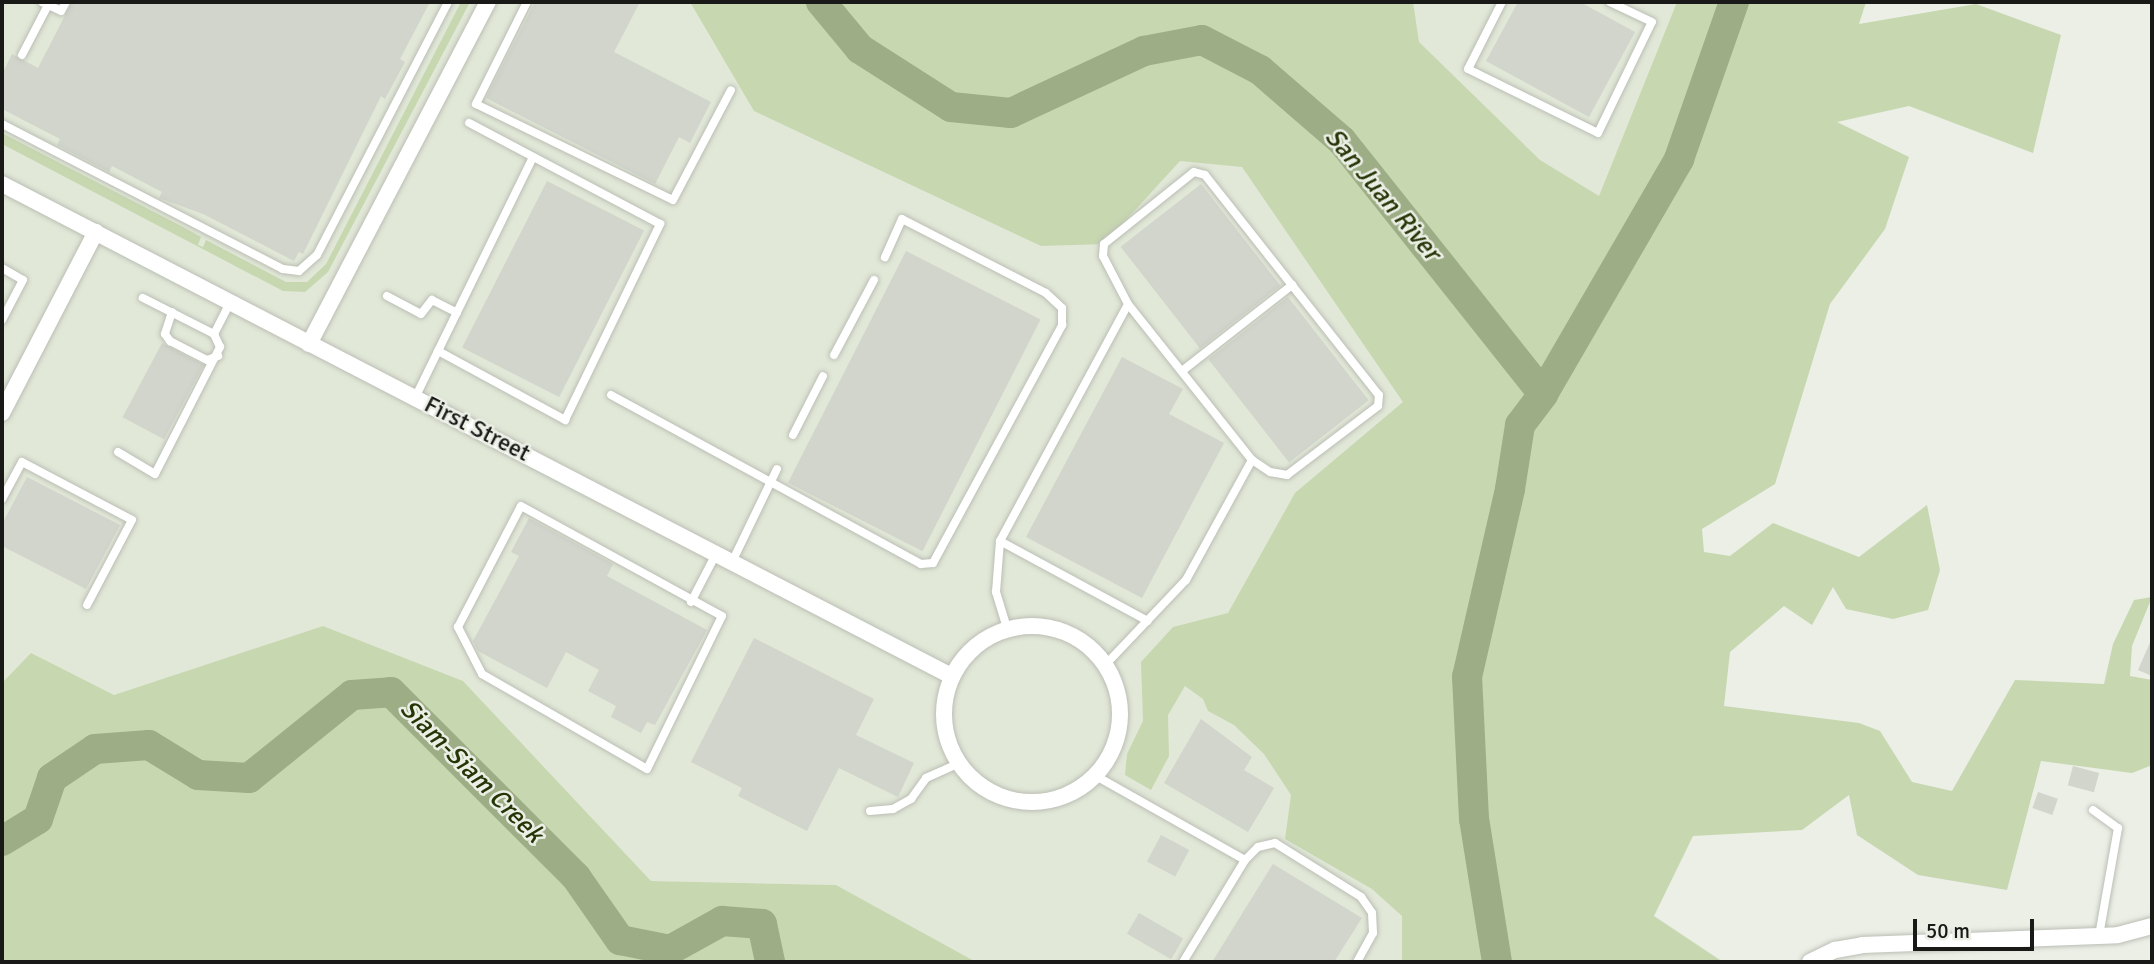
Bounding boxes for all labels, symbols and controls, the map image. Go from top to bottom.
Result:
water label: San Juan River [1318,123,1446,267]
street label: First Street [419,390,535,468]
water label: Siam-Siam Creek [393,694,549,850]
scale bar [1916,904,2037,948]
text: 50 m [1926,918,1970,944]

